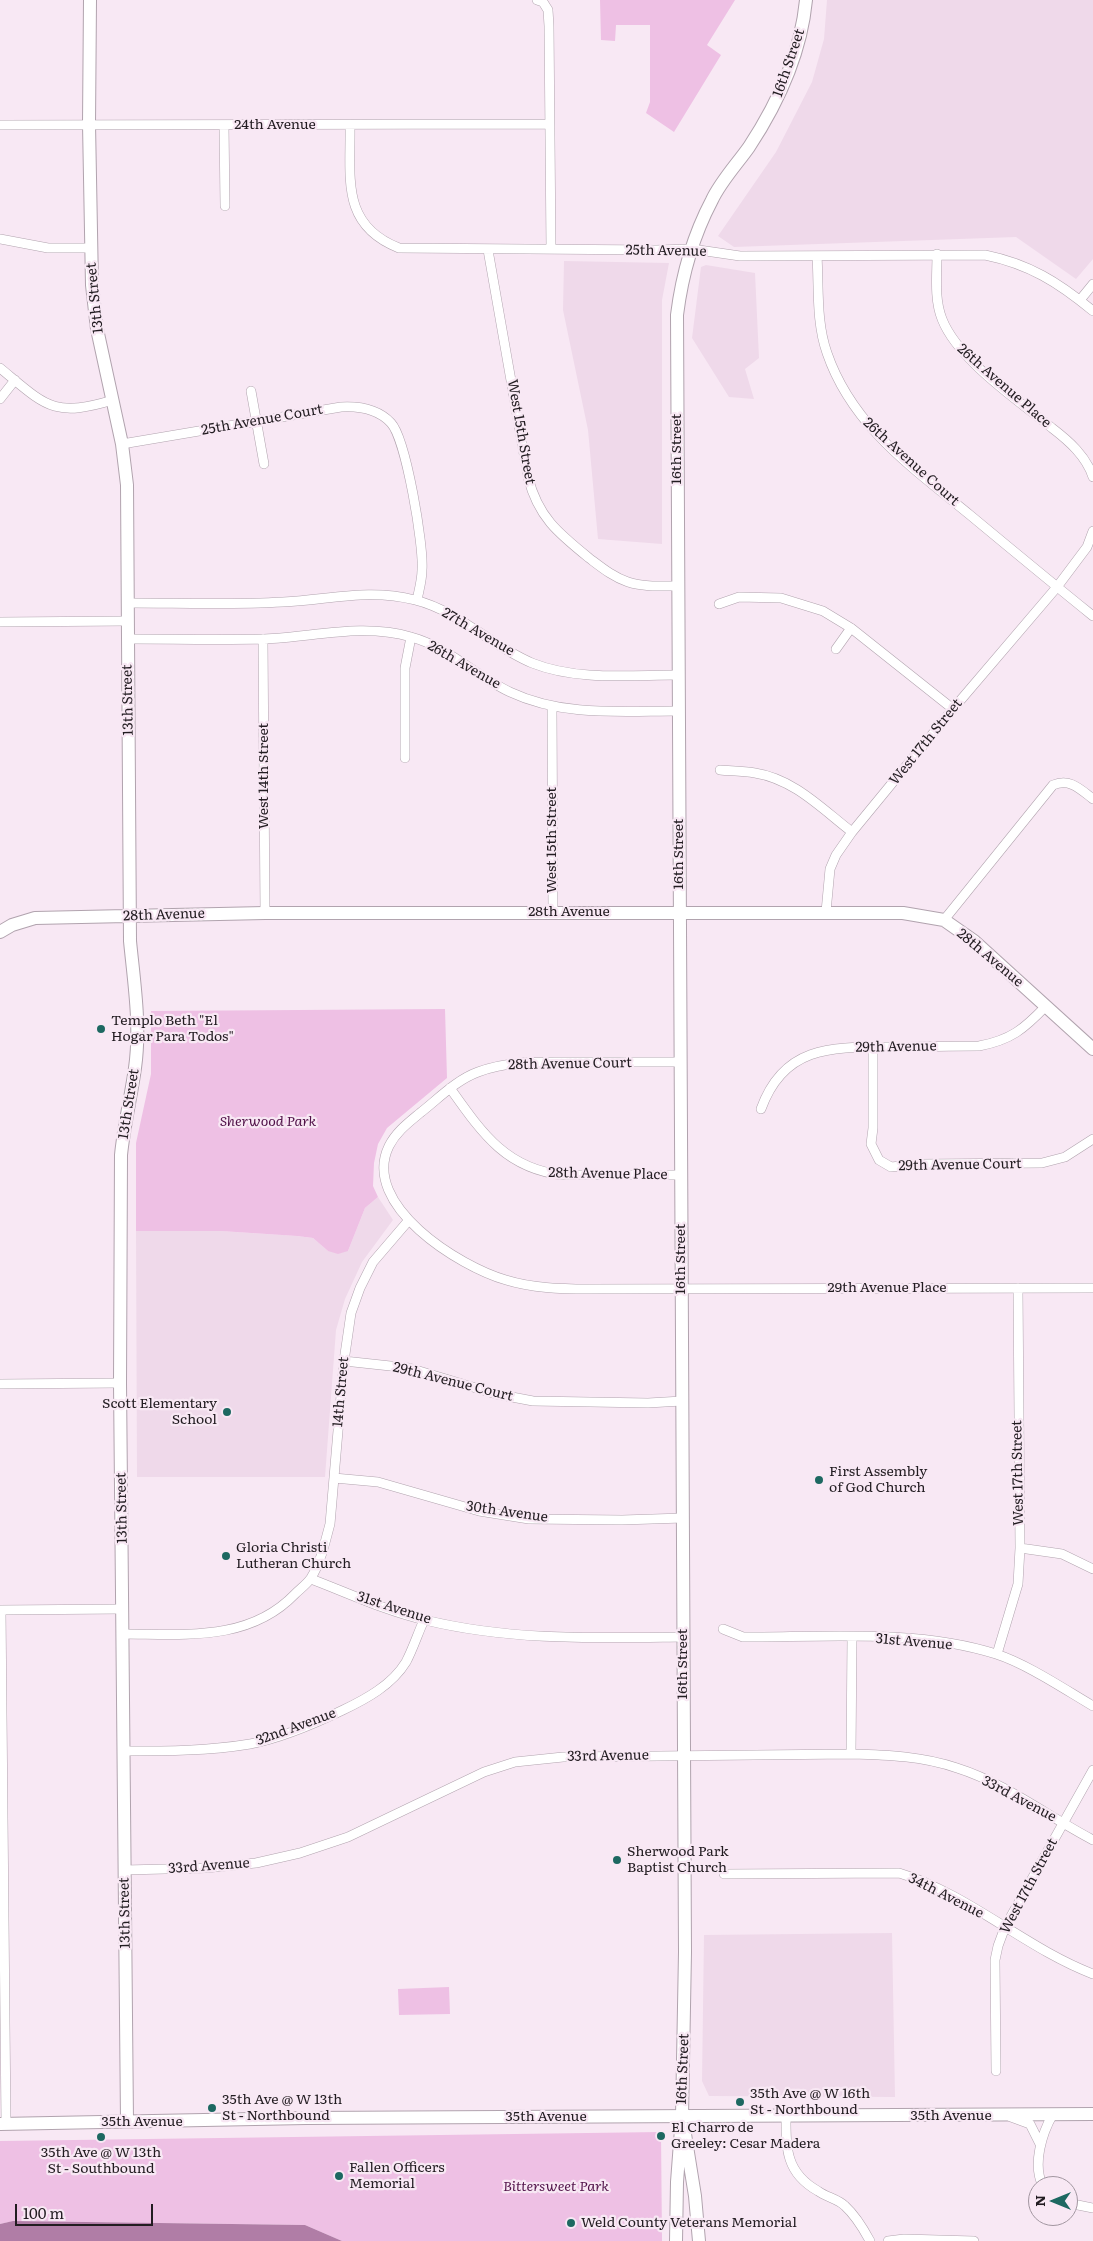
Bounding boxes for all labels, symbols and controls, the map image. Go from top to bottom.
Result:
street label: 16th Street [770,27,808,99]
street label: 24th Avenue [234,117,316,133]
street label: 25th Avenue [625,242,707,260]
street label: 13th Street [83,262,107,334]
street label: 26th Avenue Place [954,341,1054,431]
street label: West 15th Street [503,378,539,486]
street label: 25th Avenue Court [200,401,324,439]
street label: 16th Street [669,414,685,484]
street label: 26th Avenue Court [860,414,962,510]
street label: 27th Avenue [439,604,517,660]
street label: 26th Avenue [425,637,503,693]
street label: 13th Street [119,664,137,736]
street label: West 17th Street [886,696,966,788]
street label: West 14th Street [256,723,272,829]
street label: West 15th Street [544,787,560,893]
street label: 16th Street [671,819,687,889]
street label: 28th Avenue [528,904,610,920]
street label: 28th Avenue [123,905,205,925]
street label: 28th Avenue [953,925,1027,991]
place label: Templo Beth "El Hogar Para Todos" [111,1013,234,1046]
marker: Templo Beth "El Hogar Para Todos" [95,1023,107,1035]
street label: 29th Avenue [855,1038,937,1056]
street label: 28th Avenue Court [508,1055,632,1073]
street label: 13th Street [115,1068,143,1140]
park label: Sherwood Park [220,1114,316,1130]
street label: 29th Avenue Court [898,1156,1022,1174]
street label: 28th Avenue Place [548,1165,668,1183]
street label: 16th Street [673,1224,689,1294]
street label: 29th Avenue Place [828,1280,946,1296]
street label: 14th Street [330,1356,352,1428]
street label: 29th Avenue Court [391,1359,515,1405]
place label: Scott Elementary School [102,1396,217,1428]
marker: Scott Elementary School [221,1406,233,1418]
street label: West 17th Street [1009,1420,1027,1526]
place label: First Assembly of God Church [829,1464,927,1496]
street label: 13th Street [113,1472,131,1544]
marker: First Assembly of God Church [813,1474,825,1486]
street label: 30th Avenue [465,1498,549,1526]
place label: Gloria Christi Lutheran Church [236,1540,351,1572]
marker: Gloria Christi Lutheran Church [220,1550,232,1562]
street label: 31st Avenue [355,1588,433,1628]
street label: 16th Street [675,1629,691,1699]
street label: 31st Avenue [875,1630,953,1654]
street label: 32nd Avenue [254,1705,338,1749]
street label: 33rd Avenue [567,1747,649,1765]
street label: 33rd Avenue [979,1772,1059,1826]
street label: West 17th Street [997,1835,1061,1937]
place label: Sherwood Park Baptist Church [627,1844,729,1876]
marker: Sherwood Park Baptist Church [611,1854,623,1866]
street label: 33rd Avenue [168,1855,250,1877]
street label: 34th Avenue [906,1870,986,1922]
street label: 13th Street [116,1877,134,1949]
street label: 16th Street [673,2033,693,2105]
place label: 35th Ave @ W 16th St - Northbound [750,2086,870,2118]
place label: 35th Ave @ W 13th St - Northbound [222,2092,342,2124]
marker: 35th Ave @ W 16th St - Northbound [734,2096,746,2108]
marker: 35th Ave @ W 13th St - Northbound [206,2102,218,2114]
street label: 35th Avenue [910,2108,992,2124]
street label: 35th Avenue [505,2109,587,2125]
street label: 35th Avenue [101,2114,183,2130]
place label: El Charro de Greeley: Cesar Madera [671,2120,820,2152]
marker: El Charro de Greeley: Cesar Madera [655,2130,667,2142]
marker: 35th Ave @ W 13th St - Southbound [95,2131,107,2143]
place label: 35th Ave @ W 13th St - Southbound [41,2145,161,2178]
place label: Fallen Officers Memorial [349,2160,445,2192]
marker: Fallen Officers Memorial [333,2170,345,2182]
north arrow [1028,2176,1078,2226]
park label: Bittersweet Park [503,2179,609,2195]
scale bar [18,2194,155,2226]
text: N [1029,2195,1049,2207]
text: 100 m [23,2201,64,2224]
place label: Weld County Veterans Memorial [581,2215,797,2231]
marker: Weld County Veterans Memorial [565,2217,577,2229]

